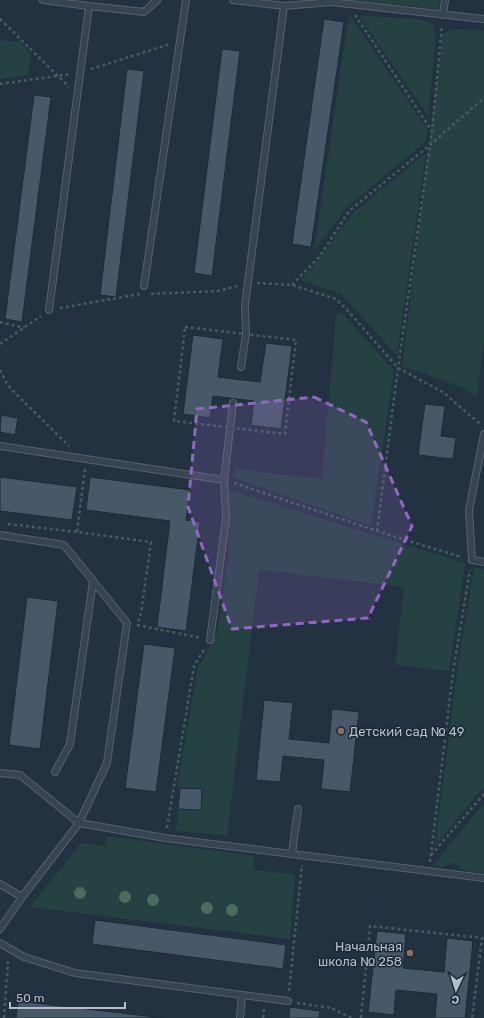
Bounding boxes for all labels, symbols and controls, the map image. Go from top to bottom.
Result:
place label: Детский сад № 49 [349,724,465,739]
marker: Детский сад № 49 [336,726,346,736]
place label: Начальная школа № 258 [318,939,402,969]
marker: Начальная школа № 258 [405,948,415,958]
north arrow [436,970,476,1010]
scale bar [10,984,125,1010]
text: 50 m [16,991,44,1005]
text: С [451,993,460,1006]

